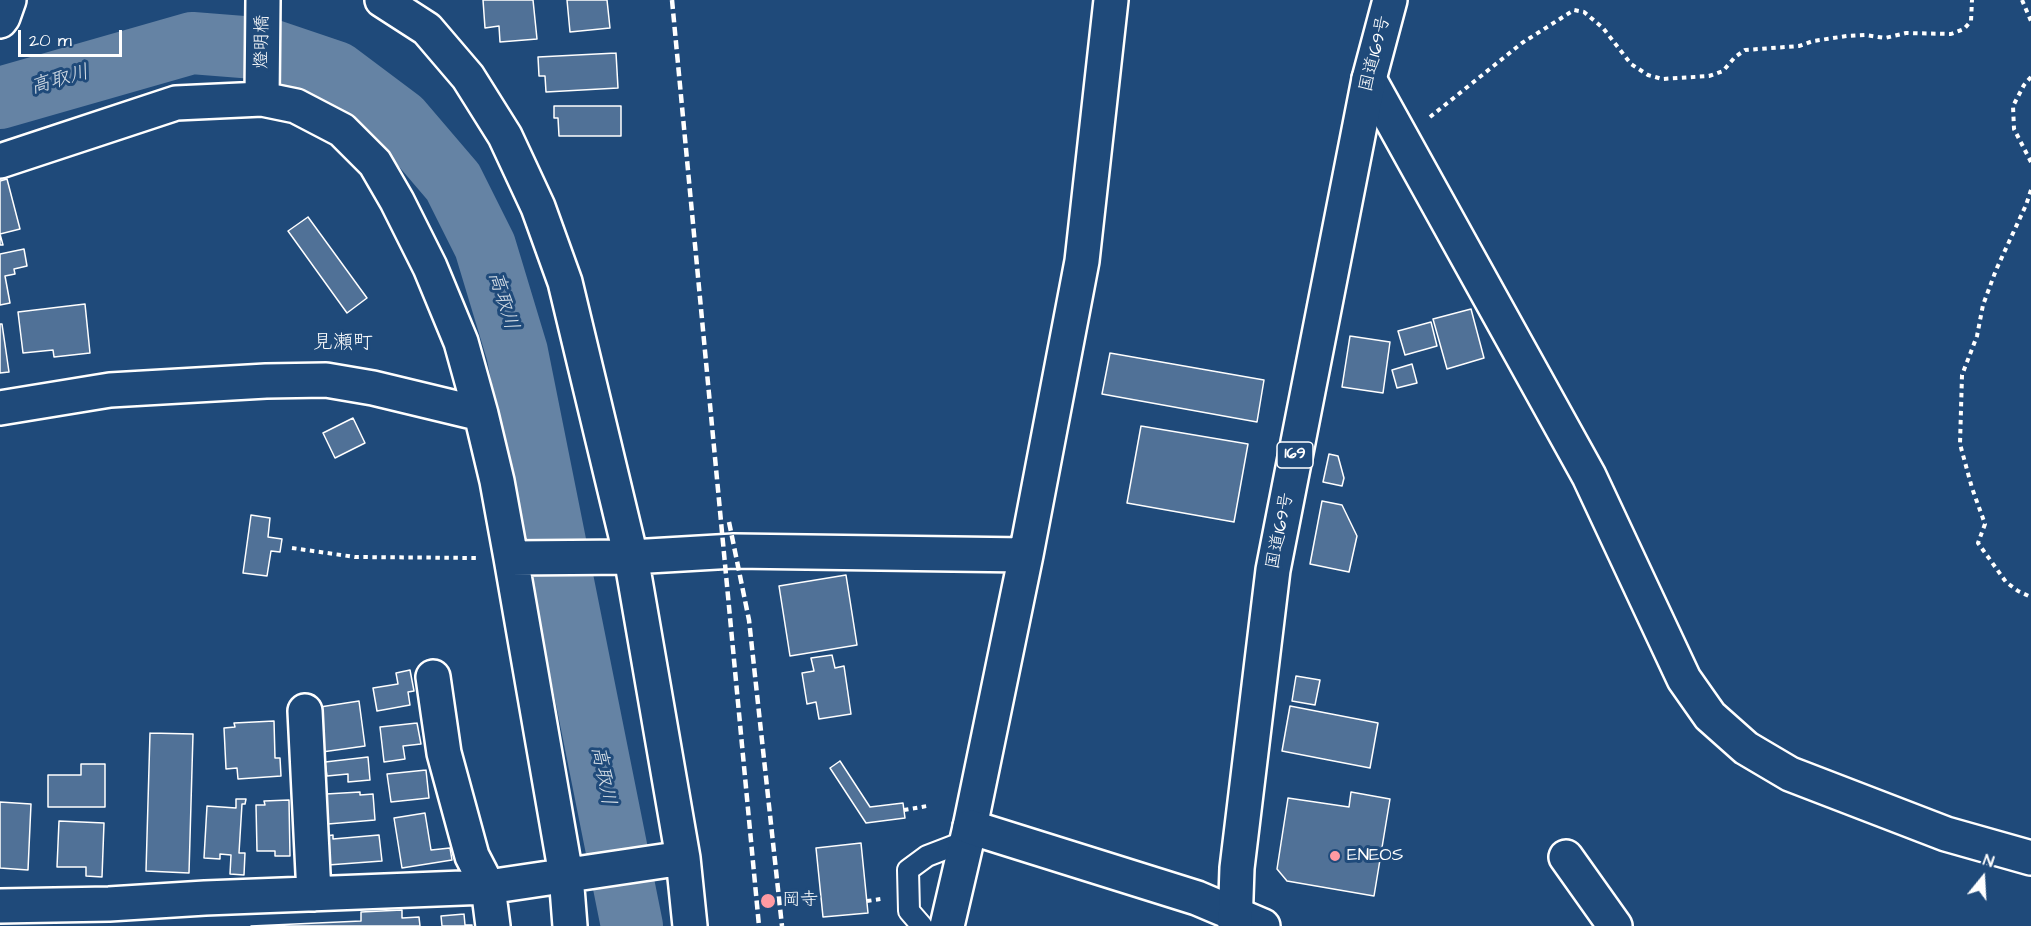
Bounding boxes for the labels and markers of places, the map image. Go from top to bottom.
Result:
place label: ENEOS [1347,845,1403,867]
marker: ENEOS [1328,849,1342,863]
place label: 岡寺 [782,890,818,912]
marker: 岡寺 [759,892,777,910]

